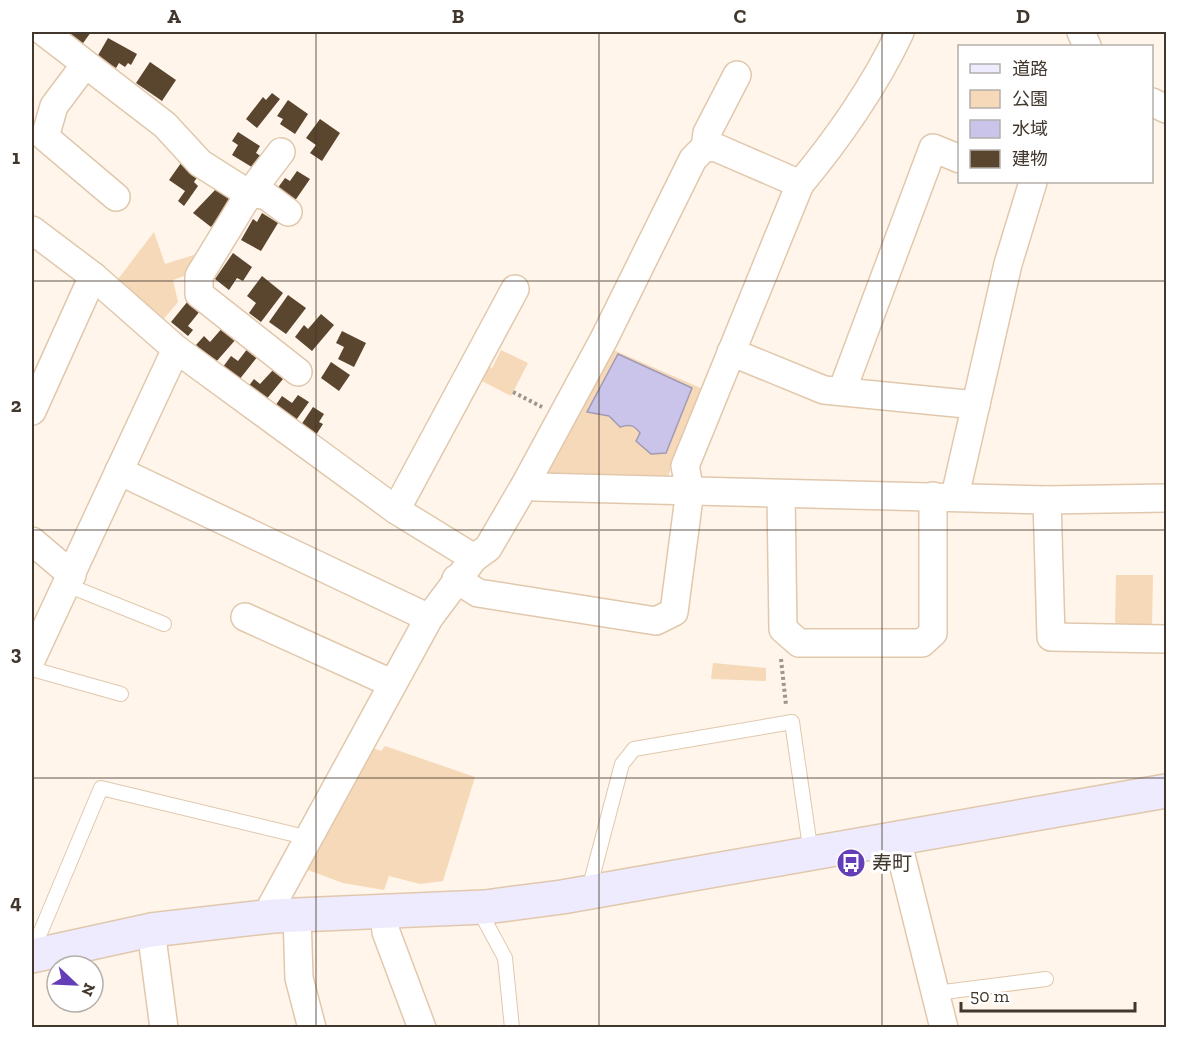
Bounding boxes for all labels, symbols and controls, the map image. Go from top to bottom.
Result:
text: A [167,4,181,28]
text: B [452,4,464,28]
text: C [734,4,747,28]
text: D [1016,4,1030,28]
legend [958,45,1153,183]
text: 道路 [1012,58,1048,80]
text: 公園 [1012,88,1048,110]
text: 水域 [1012,118,1048,140]
text: 1 [12,145,20,169]
text: 建物 [1012,148,1048,170]
text: 2 [11,393,22,417]
text: 3 [11,641,22,665]
bus stop icon: 寿町 [835,847,867,879]
place label: 寿町 [872,851,912,875]
text: 4 [10,890,22,914]
north arrow [45,954,105,1014]
scale bar [961,975,1135,1013]
text: N [77,980,99,999]
text: 50 m [970,985,1010,1007]

